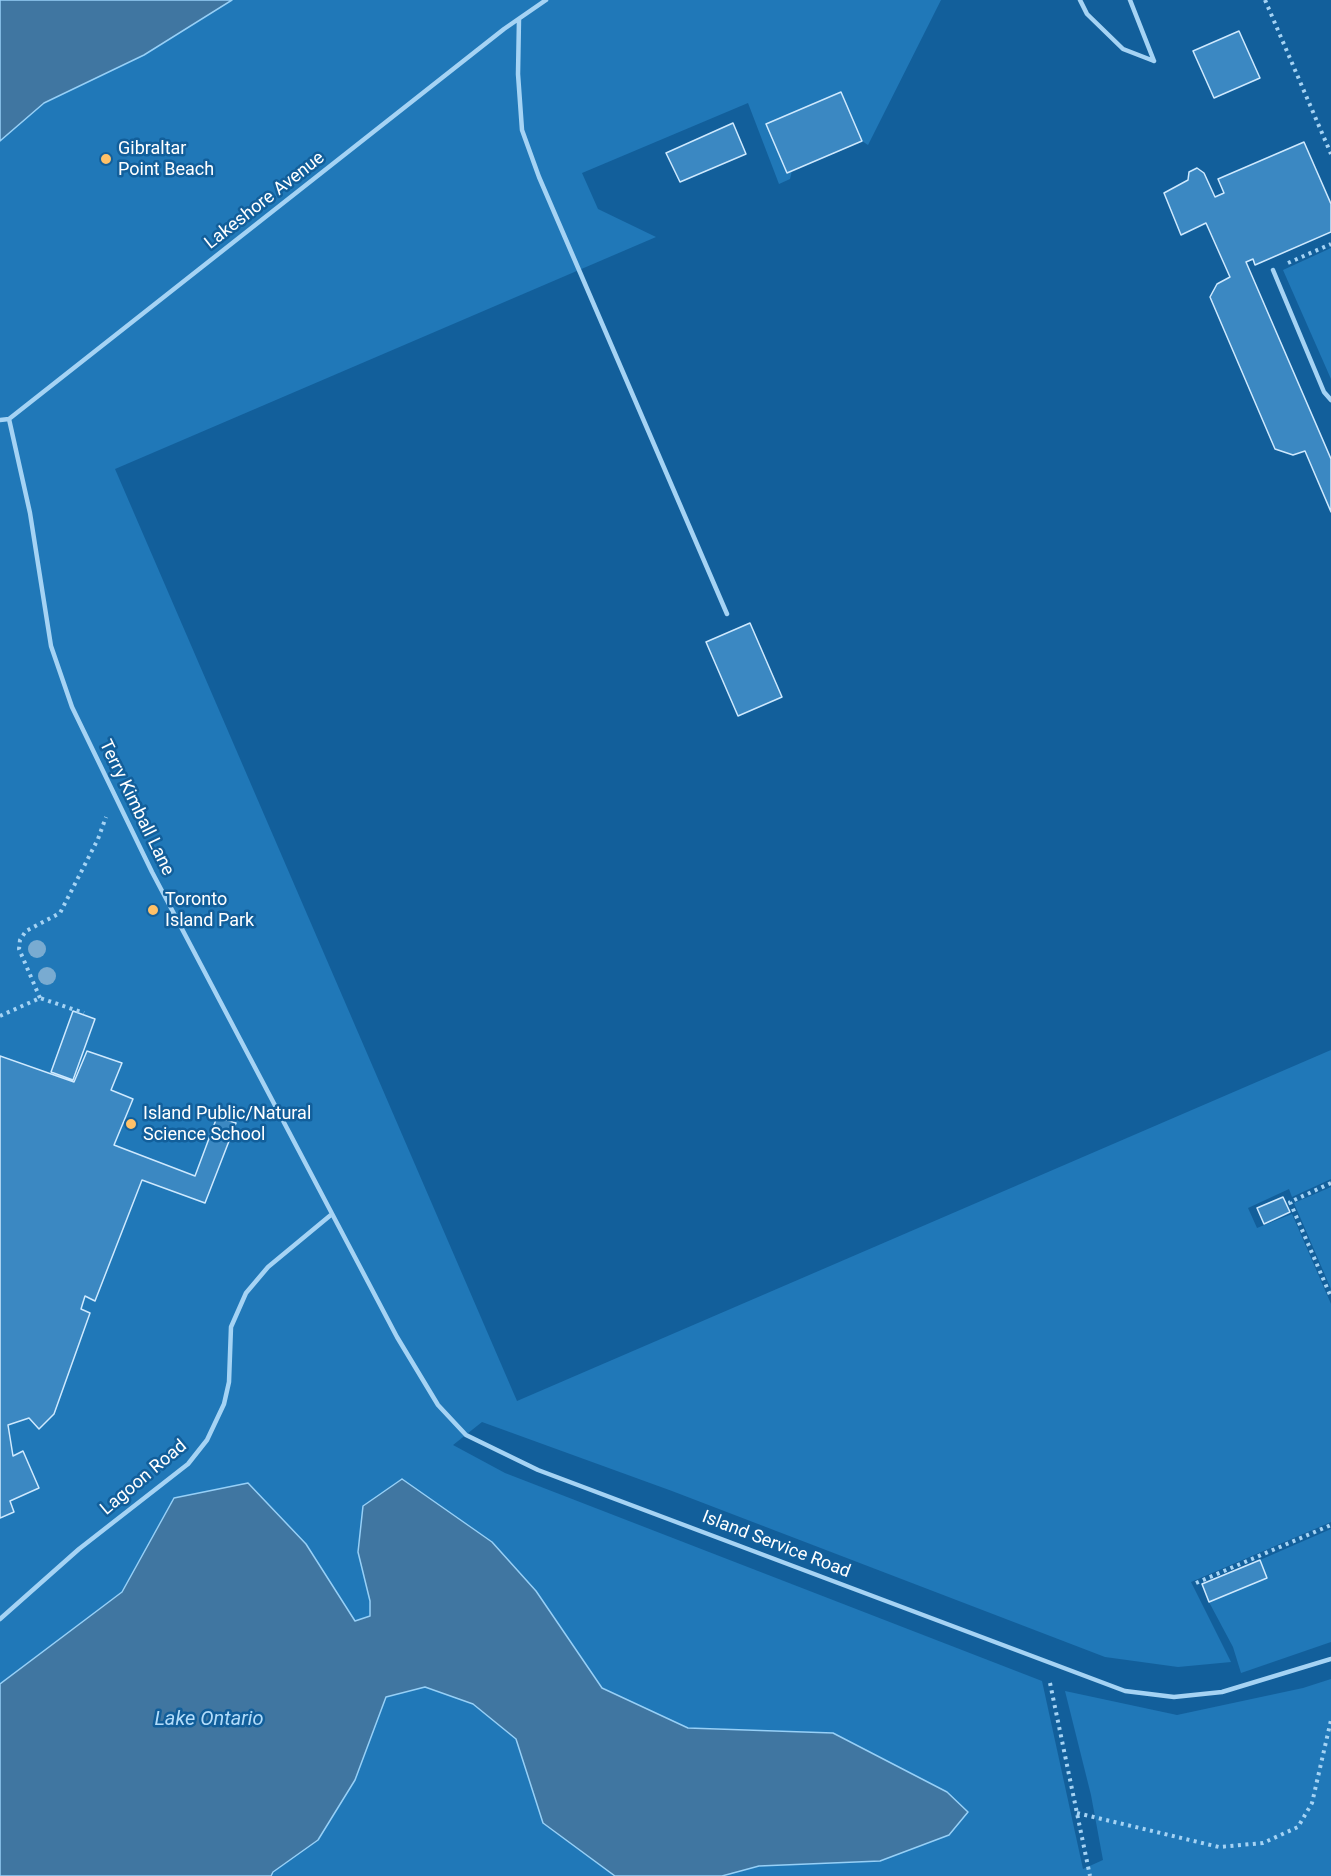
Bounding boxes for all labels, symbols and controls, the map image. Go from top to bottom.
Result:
place label: Gibraltar Point Beach [118,138,214,180]
street label: Lakeshore Avenue [201,147,329,255]
marker: Gibraltar Point Beach [99,152,113,166]
street label: Terry Kimball Lane [94,737,178,879]
place label: Toronto Island Park [165,889,254,932]
marker: Toronto Island Park [146,903,160,917]
place label: Island Public/Natural Science School [143,1103,311,1146]
marker: Island Public/Natural Science School [124,1117,138,1131]
street label: Lagoon Road [97,1436,191,1520]
street label: Island Service Road [699,1507,853,1583]
water label: Lake Ontario [154,1708,264,1732]

